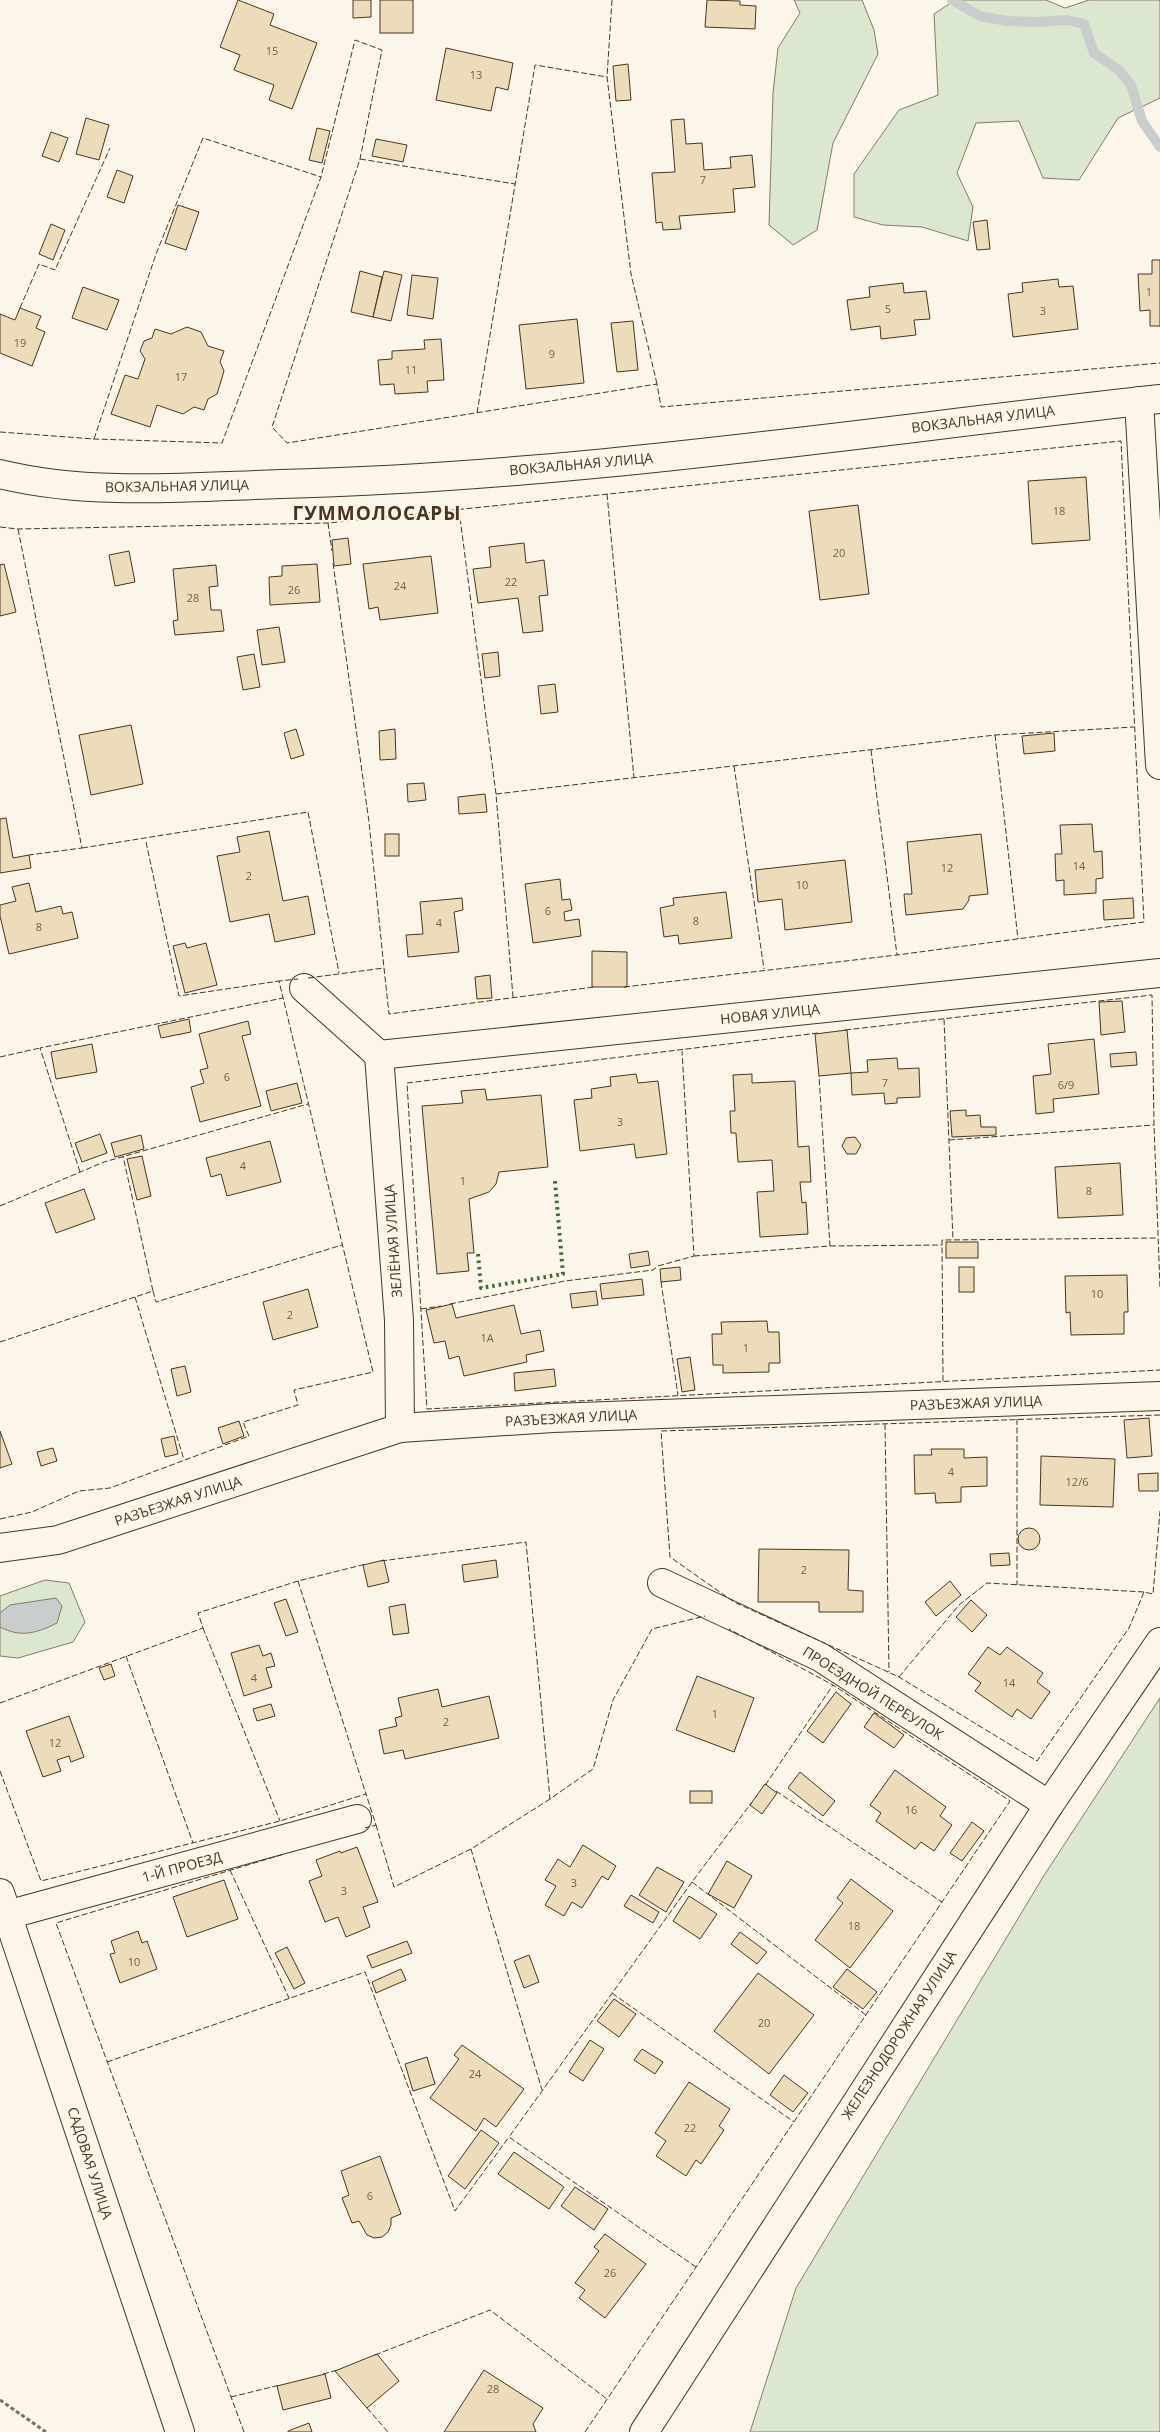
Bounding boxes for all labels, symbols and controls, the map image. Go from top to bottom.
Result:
house number: 15 [266,43,278,58]
house number: 13 [470,67,482,82]
house number: 7 [700,172,706,187]
house number: 1 [1146,284,1152,299]
house number: 5 [885,301,891,316]
house number: 3 [1040,303,1046,318]
house number: 19 [14,335,26,350]
house number: 9 [549,346,555,361]
house number: 11 [405,362,417,377]
house number: 17 [175,369,187,384]
street label: ВОКЗАЛЬНАЯ УЛИЦА [910,400,1056,437]
street label: ВОКЗАЛЬНАЯ УЛИЦА [508,448,654,479]
street label: ВОКЗАЛЬНАЯ УЛИЦА [105,475,249,496]
district label: ГУММОЛОСАРЫ [293,500,461,526]
house number: 18 [1053,503,1065,518]
house number: 20 [833,545,845,560]
house number: 22 [505,574,517,589]
house number: 24 [394,578,407,593]
house number: 26 [288,582,300,597]
house number: 28 [187,590,199,605]
house number: 14 [1073,858,1086,873]
house number: 12 [941,860,953,875]
house number: 2 [246,868,252,883]
house number: 10 [796,877,808,892]
house number: 6 [545,903,551,918]
house number: 8 [693,913,699,928]
house number: 4 [436,915,443,930]
house number: 8 [36,919,42,934]
street label: НОВАЯ УЛИЦА [719,999,821,1028]
house number: 6 [224,1069,230,1084]
house number: 7 [882,1075,888,1090]
house number: 6/9 [1058,1077,1074,1092]
house number: 3 [617,1114,623,1129]
house number: 4 [240,1158,247,1173]
house number: 1 [460,1173,466,1188]
house number: 8 [1086,1183,1092,1198]
street label: ЗЕЛЁНАЯ УЛИЦА [379,1184,406,1298]
house number: 10 [1091,1286,1103,1301]
house number: 2 [287,1307,293,1322]
house number: 1А [480,1330,494,1345]
house number: 1 [743,1340,749,1355]
street label: РАЗЪЕЗЖАЯ УЛИЦА [909,1391,1043,1414]
street label: РАЗЪЕЗЖАЯ УЛИЦА [504,1405,638,1430]
house number: 4 [948,1464,955,1479]
street label: РАЗЪЕЗЖАЯ УЛИЦА [112,1471,244,1530]
house number: 12/6 [1066,1474,1088,1489]
house number: 2 [801,1562,807,1577]
street label: ПРОЕЗДНОЙ ПЕРЕУЛОК [799,1641,948,1744]
house number: 4 [251,1670,258,1685]
house number: 14 [1003,1675,1016,1690]
house number: 1 [712,1706,718,1721]
house number: 2 [443,1714,449,1729]
house number: 12 [49,1735,61,1750]
house number: 16 [905,1802,917,1817]
street label: 1-Й ПРОЕЗД [140,1847,224,1886]
house number: 3 [571,1875,577,1890]
house number: 3 [341,1883,347,1898]
house number: 18 [848,1918,860,1933]
street label: ЖЕЛЕЗНОДОРОЖНАЯ УЛИЦА [837,1946,961,2123]
house number: 10 [128,1954,140,1969]
house number: 20 [758,2015,770,2030]
house number: 24 [469,2066,482,2081]
street label: САДОВАЯ УЛИЦА [63,2104,118,2221]
house number: 22 [684,2120,696,2135]
house number: 6 [367,2188,373,2203]
house number: 26 [604,2265,616,2280]
house number: 28 [487,2381,499,2396]

